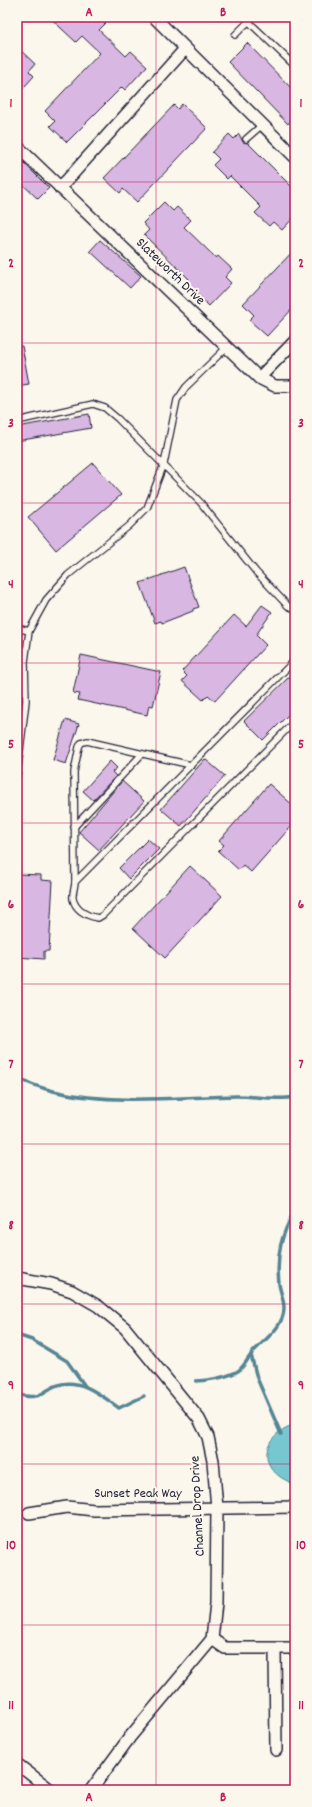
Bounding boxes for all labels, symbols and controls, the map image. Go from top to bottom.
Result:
text: A [85,4,93,23]
text: B [220,4,226,23]
text: 1 [10,95,13,114]
text: 1 [300,95,303,114]
street label: Slateworth Drive [131,234,209,310]
text: 2 [8,255,14,274]
text: 2 [298,255,304,274]
text: 3 [8,415,14,434]
text: 3 [298,415,304,434]
text: 4 [8,576,14,595]
text: 4 [298,576,304,595]
text: 5 [8,736,14,755]
text: 5 [298,736,304,755]
text: 6 [8,896,15,915]
text: 6 [298,896,305,915]
text: 7 [9,1056,14,1075]
text: 7 [299,1056,304,1075]
text: 8 [8,1217,14,1236]
text: 8 [298,1217,304,1236]
text: 9 [8,1377,14,1396]
text: 9 [298,1377,304,1396]
street label: Channel Drop Drive [185,1455,211,1557]
street label: Sunset Peak Way [94,1484,182,1504]
text: 10 [6,1537,16,1556]
text: 10 [296,1537,306,1556]
text: 11 [8,1697,14,1716]
text: 11 [298,1697,304,1716]
text: A [85,1789,93,1807]
text: B [220,1789,226,1807]

